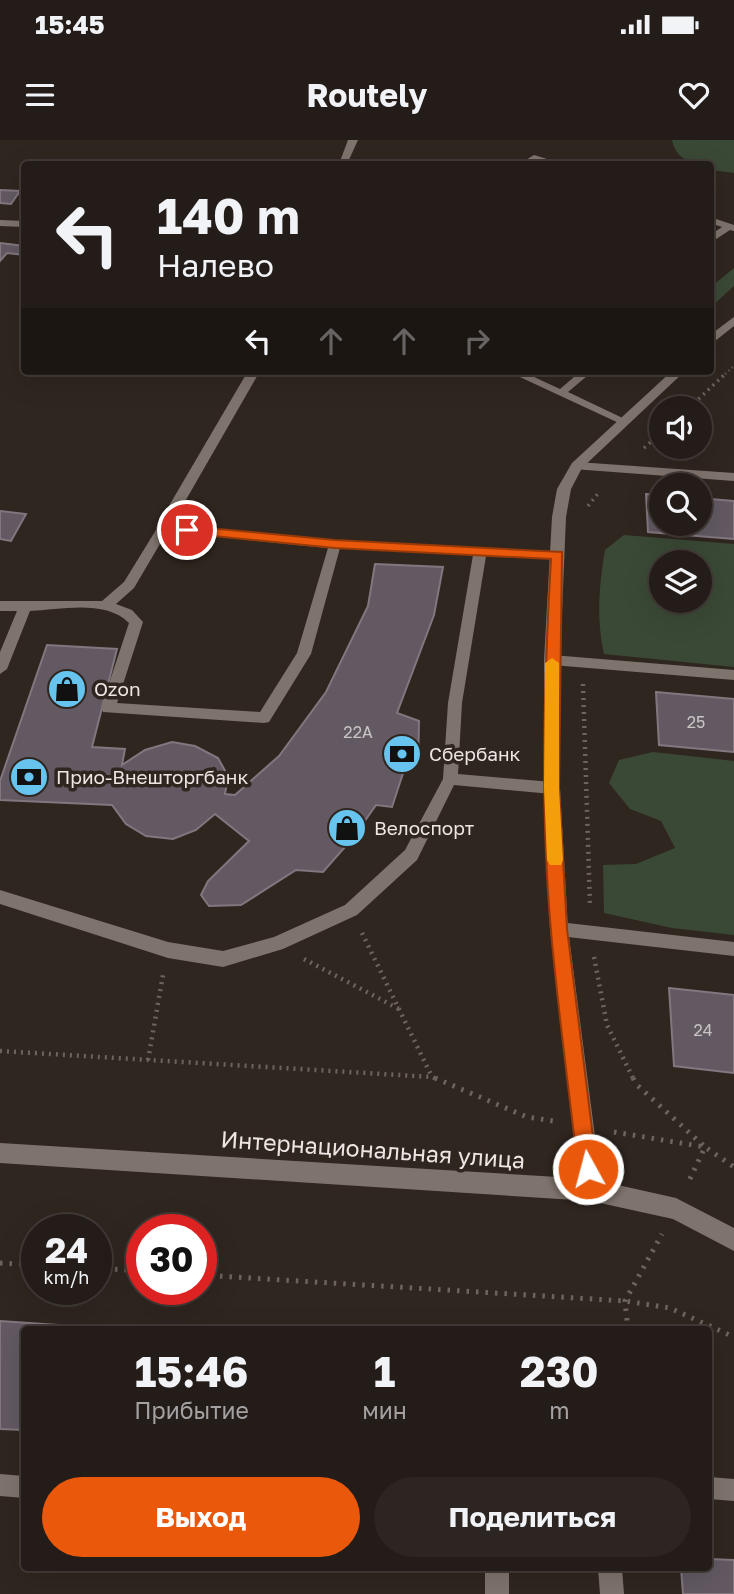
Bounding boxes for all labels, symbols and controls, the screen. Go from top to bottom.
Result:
text: 15:45 [35,9,105,40]
icon: menu [21,76,59,114]
text: Routely [307,76,427,114]
icon: heart [675,76,713,114]
text: 140 m [157,186,300,245]
icon: left [42,189,133,280]
text: Налево [157,246,274,284]
icon: left [239,322,277,360]
icon: ahead [312,322,350,360]
icon: ahead [385,322,423,360]
icon: right [458,322,496,360]
map controls [649,396,712,613]
button: sound [649,396,712,459]
button: search [649,473,712,536]
pin [157,500,217,560]
icon: arrive [168,511,206,549]
button: layers [649,550,712,613]
shop icon: Ozon [46,668,88,710]
place label: Ozon [94,677,141,700]
house number: 25 [687,712,705,732]
house number: 22А [343,722,373,742]
bank icon: Сбербанк [381,733,423,775]
place label: Сбербанк [429,742,521,765]
bank icon: Прио-Внешторгбанк [8,756,50,798]
place label: Прио-Внешторгбанк [56,765,248,788]
shop icon: Велоспорт [326,807,368,849]
place label: Велоспорт [374,816,474,839]
house number: 24 [693,1020,713,1040]
street label: Интернациональная улица [220,1124,526,1174]
position arrow [551,1132,625,1206]
speed limit sign: 30 [126,1214,217,1305]
text: 24 [45,1229,88,1271]
text: km/h [44,1266,89,1288]
text: 15:46 [135,1346,248,1396]
text: 1 [374,1346,395,1396]
text: 230 [520,1346,599,1396]
text: Прибытие [134,1396,249,1424]
text: мин [362,1396,407,1424]
text: m [549,1396,570,1424]
button: Выход [42,1477,360,1557]
button: Поделиться [374,1477,691,1557]

